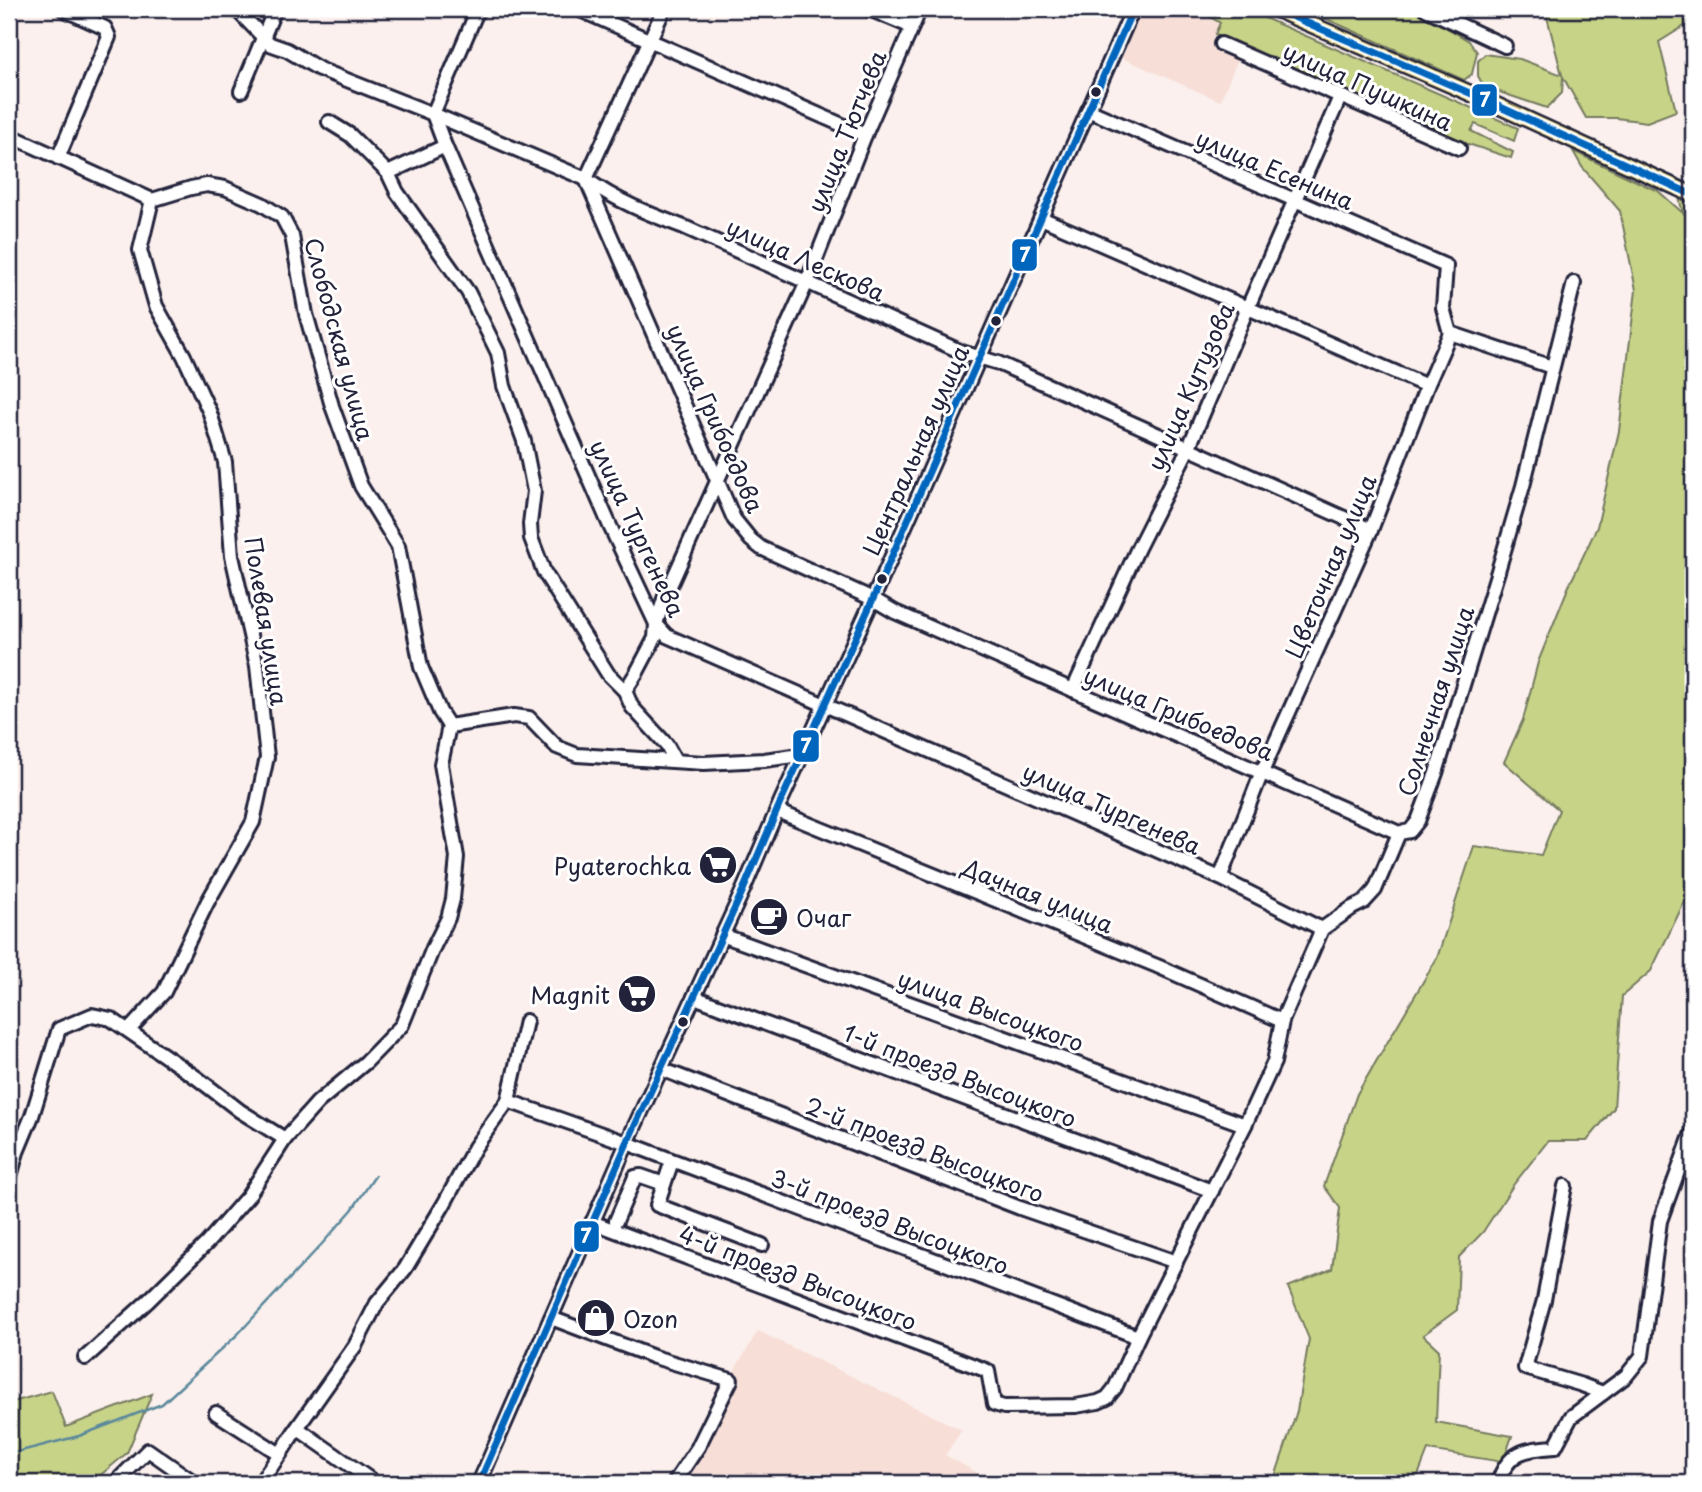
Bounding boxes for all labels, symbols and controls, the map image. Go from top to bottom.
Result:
street label: улица Пушкина [1278,33,1459,139]
street label: улица Тютчева [798,44,895,217]
line badge: 7 [1471,83,1498,117]
unlabelled marker [1089,85,1103,99]
text: 7 [1480,85,1491,113]
street label: улица Есенина [1191,120,1360,218]
street label: улица Лескова [721,208,892,310]
street label: Слободская улица [296,234,384,445]
line badge: 7 [1011,238,1038,272]
text: 7 [1020,240,1031,268]
street label: улица Кутузова [1137,296,1243,476]
unlabelled marker [989,314,1003,328]
street label: улица Грибоедова [659,318,774,519]
street label: Центральная улица [853,339,977,561]
street label: улица Тургенева [582,434,695,623]
street label: Цветочная улица [1276,468,1385,663]
street label: Полевая улица [236,534,298,708]
unlabelled marker [875,572,889,586]
street label: Солнечная улица [1388,601,1482,801]
street label: улица Грибоедова [1078,657,1280,769]
line badge: 7 [792,729,820,763]
text: 7 [801,731,812,759]
street label: улица Тургенева [1017,753,1207,863]
supermarket icon: Pyaterochka [697,844,739,886]
place label: Pyaterochka [554,848,692,883]
street label: Дачная улица [956,848,1119,941]
cafe icon: Очаг [748,896,790,938]
place label: Очаг [796,900,852,935]
street label: улица Высоцкого [893,960,1089,1060]
supermarket icon: Magnit [616,973,658,1015]
place label: Magnit [531,977,610,1012]
street label: 1-й проезд Высоцкого [838,1014,1082,1136]
unlabelled marker [676,1015,690,1029]
street label: 2-й проезд Высоцкого [801,1087,1049,1211]
street label: 3-й проезд Высоцкого [766,1159,1014,1283]
street label: 4-й проезд Высоцкого [674,1215,922,1339]
line badge: 7 [573,1220,600,1253]
text: 7 [581,1221,592,1249]
shop icon: Ozon [575,1297,617,1339]
place label: Ozon [623,1301,678,1336]

